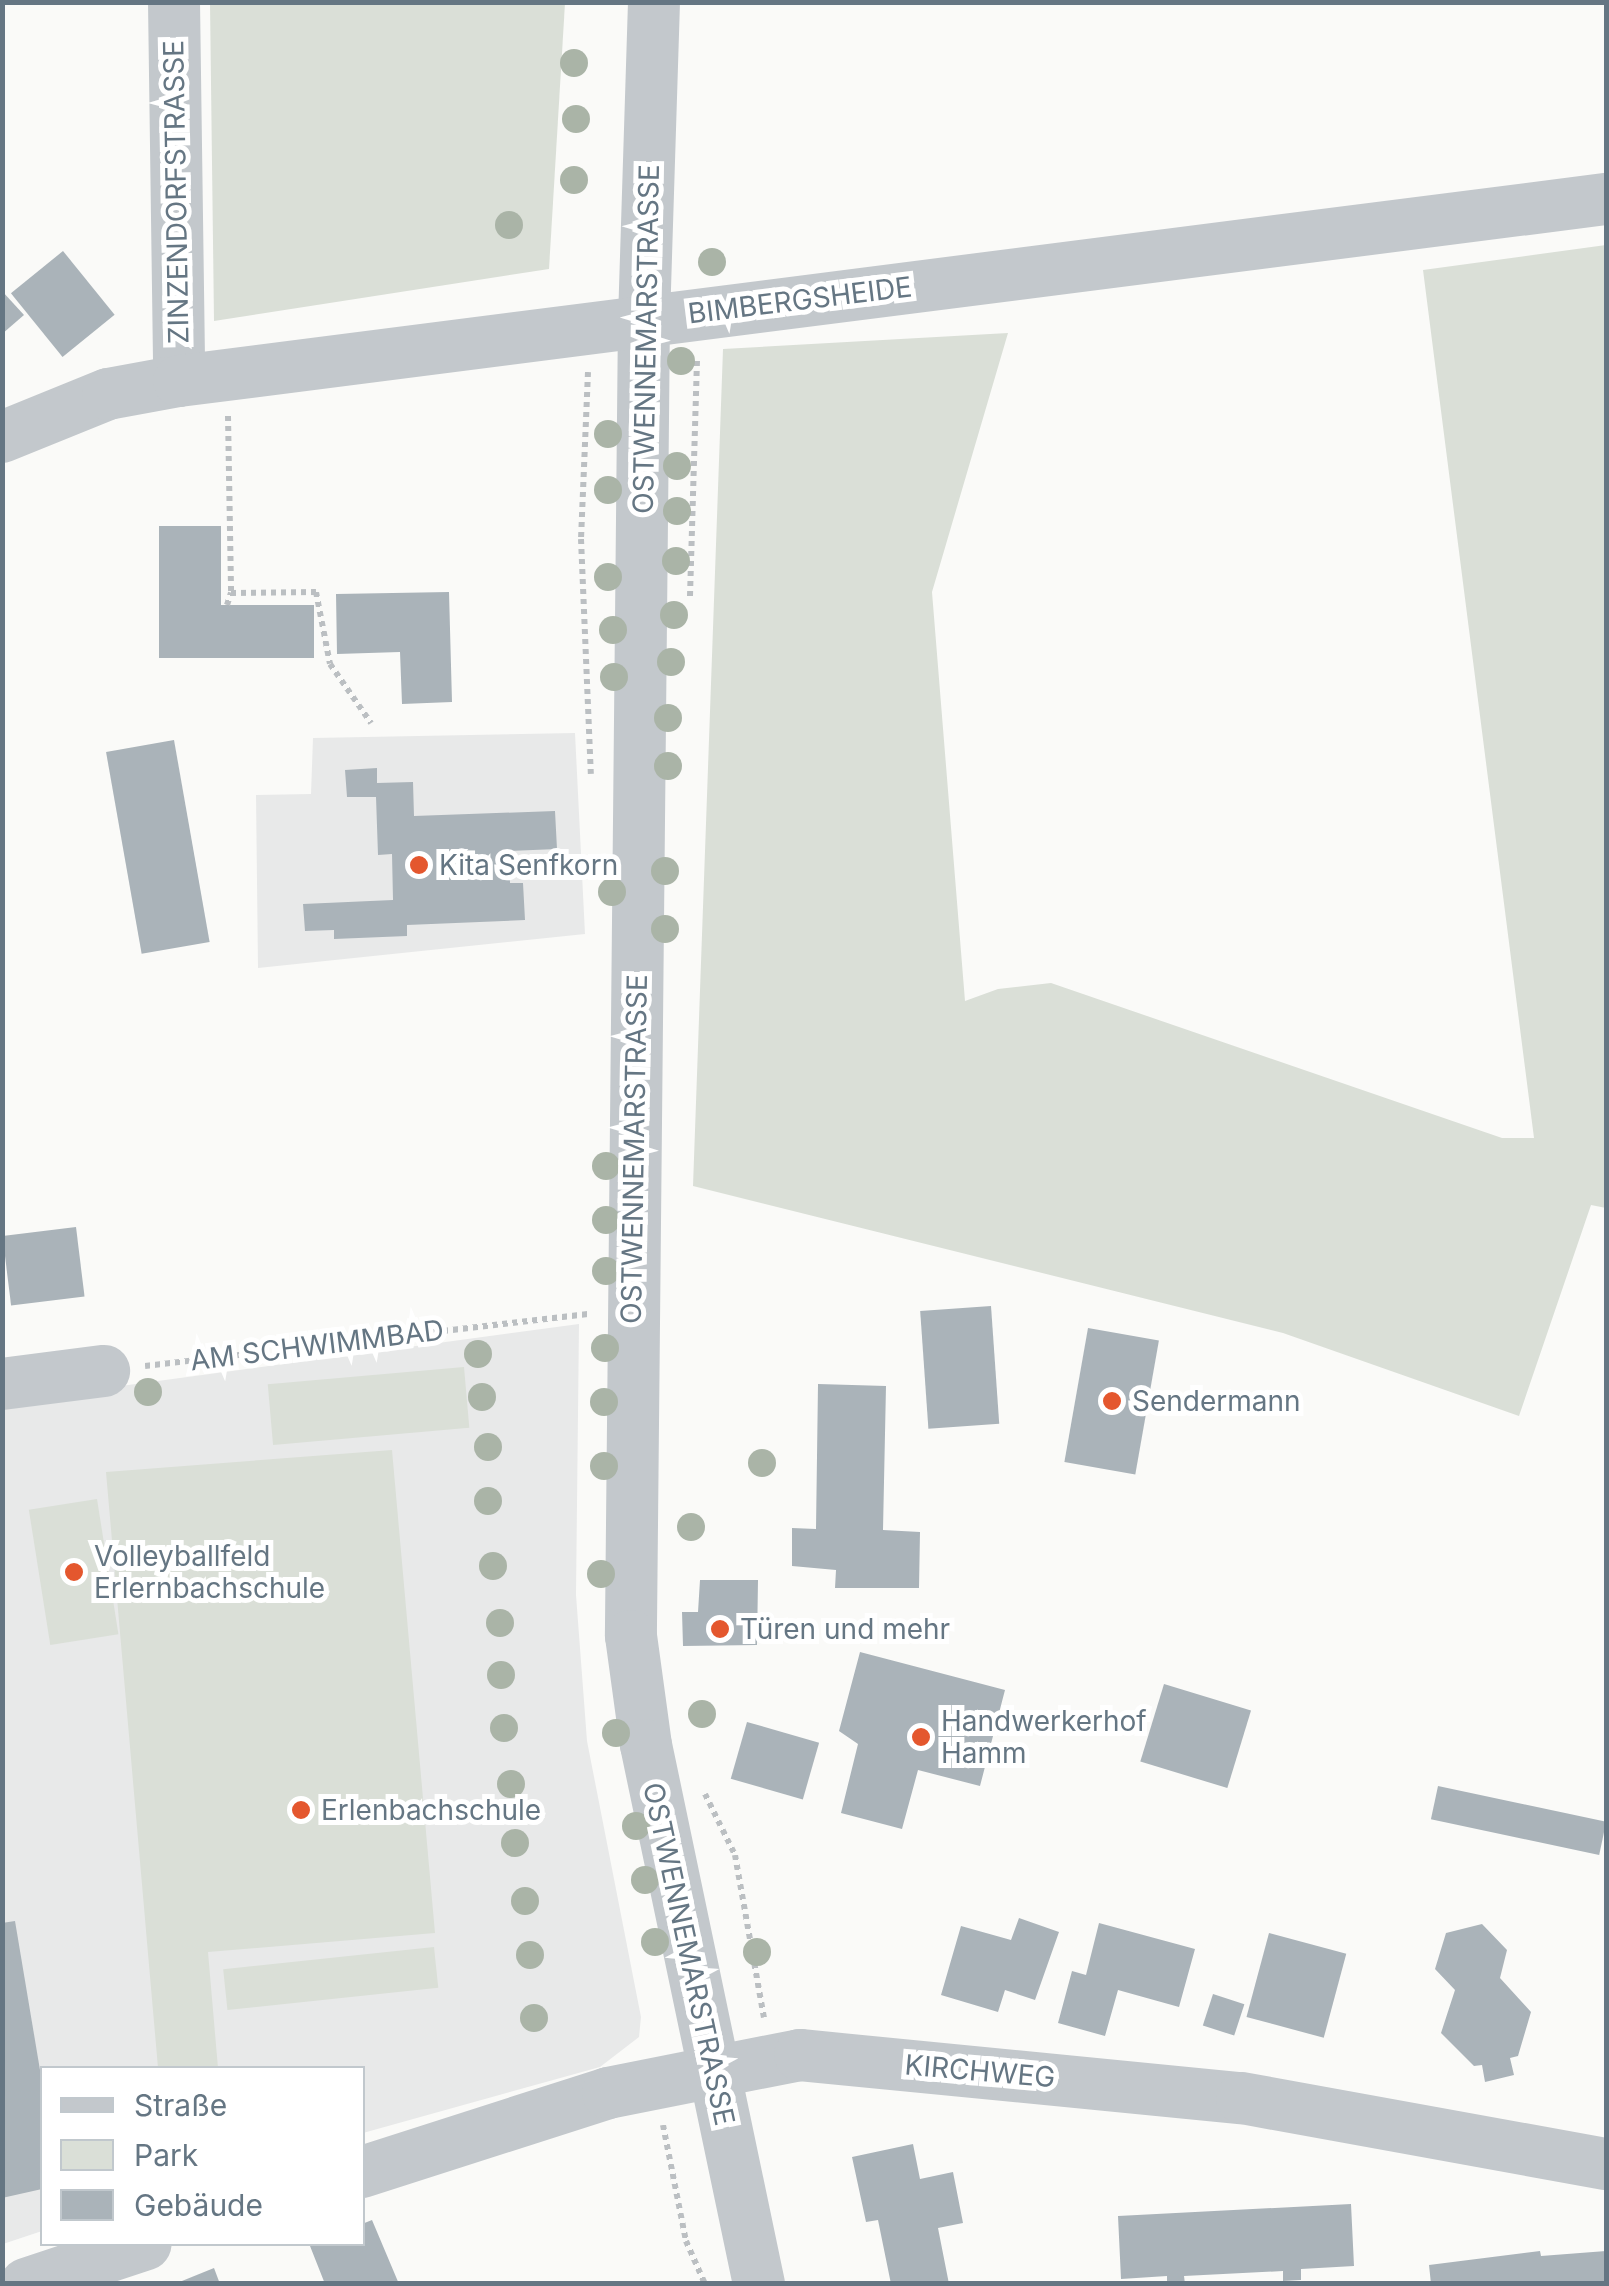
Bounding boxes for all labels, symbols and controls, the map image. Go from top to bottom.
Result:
street label: ZINZENDORFSTRASSE [157,40,195,344]
street label: OSTWENNEMARSTRASSE [626,164,666,514]
street label: BIMBERGSHEIDE [686,270,914,330]
place label: Kita Senfkorn [439,848,618,882]
marker: Kita Senfkorn [408,854,430,876]
street label: OSTWENNEMARSTRASSE [614,974,654,1324]
street label: AM SCHWIMMBAD [188,1313,446,1377]
place label: Sendermann [1132,1384,1301,1418]
marker: Sendermann [1101,1390,1123,1412]
place label: Volleyballfeld Erlernbachschule [94,1539,325,1605]
marker: Volleyballfeld Erlernbachschule [63,1561,85,1583]
place label: Türen und mehr [740,1612,950,1646]
marker: Türen und mehr [709,1618,731,1640]
place label: Handwerkerhof Hamm [941,1704,1147,1770]
marker: Handwerkerhof Hamm [910,1726,932,1748]
street label: OSTWENNEMARSTRASSE [636,1779,742,2129]
place label: Erlenbachschule [321,1793,541,1827]
marker: Erlenbachschule [290,1799,312,1821]
street label: KIRCHWEG [903,2048,1057,2094]
legend [40,2066,365,2246]
text: Straße [134,2087,227,2123]
text: Park [134,2137,198,2173]
text: Gebäude [134,2187,263,2223]

